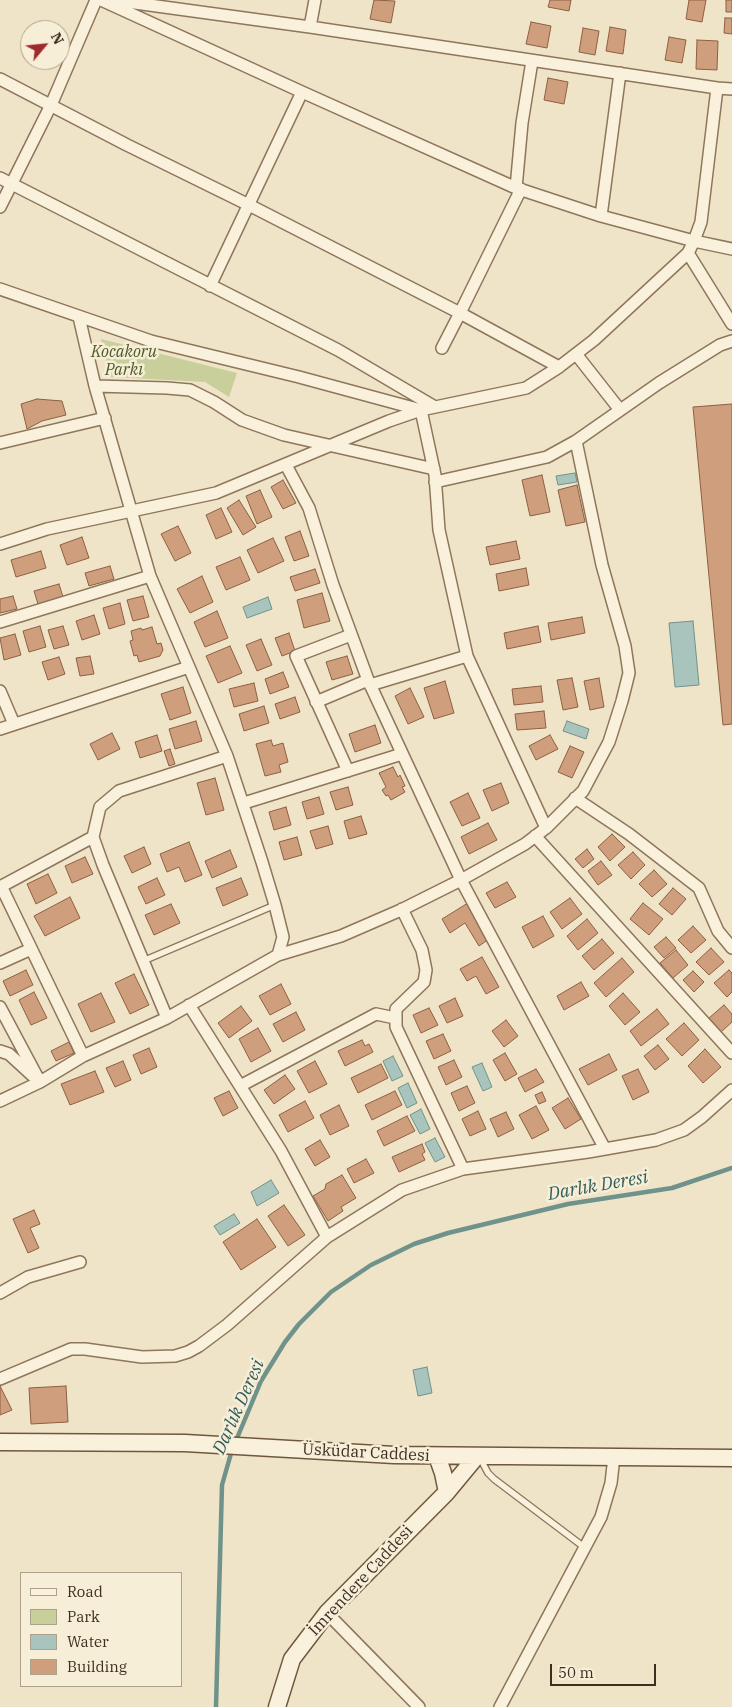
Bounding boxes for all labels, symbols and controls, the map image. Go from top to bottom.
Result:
north arrow [20,20,70,70]
text: N [47,29,68,48]
park label: Kocakoru Parkı [91,342,157,380]
water label: Darlık Deresi [546,1167,650,1205]
water label: Darlık Deresi [209,1356,269,1458]
street label: Üsküdar Caddesi [302,1440,430,1466]
street label: İmrendere Caddesi [305,1522,417,1640]
legend [20,1572,182,1687]
text: Road [67,1582,103,1601]
text: Park [67,1607,100,1626]
text: Water [67,1632,109,1651]
scale bar [552,1654,658,1686]
text: Building [67,1657,127,1676]
text: 50 m [558,1663,594,1682]

